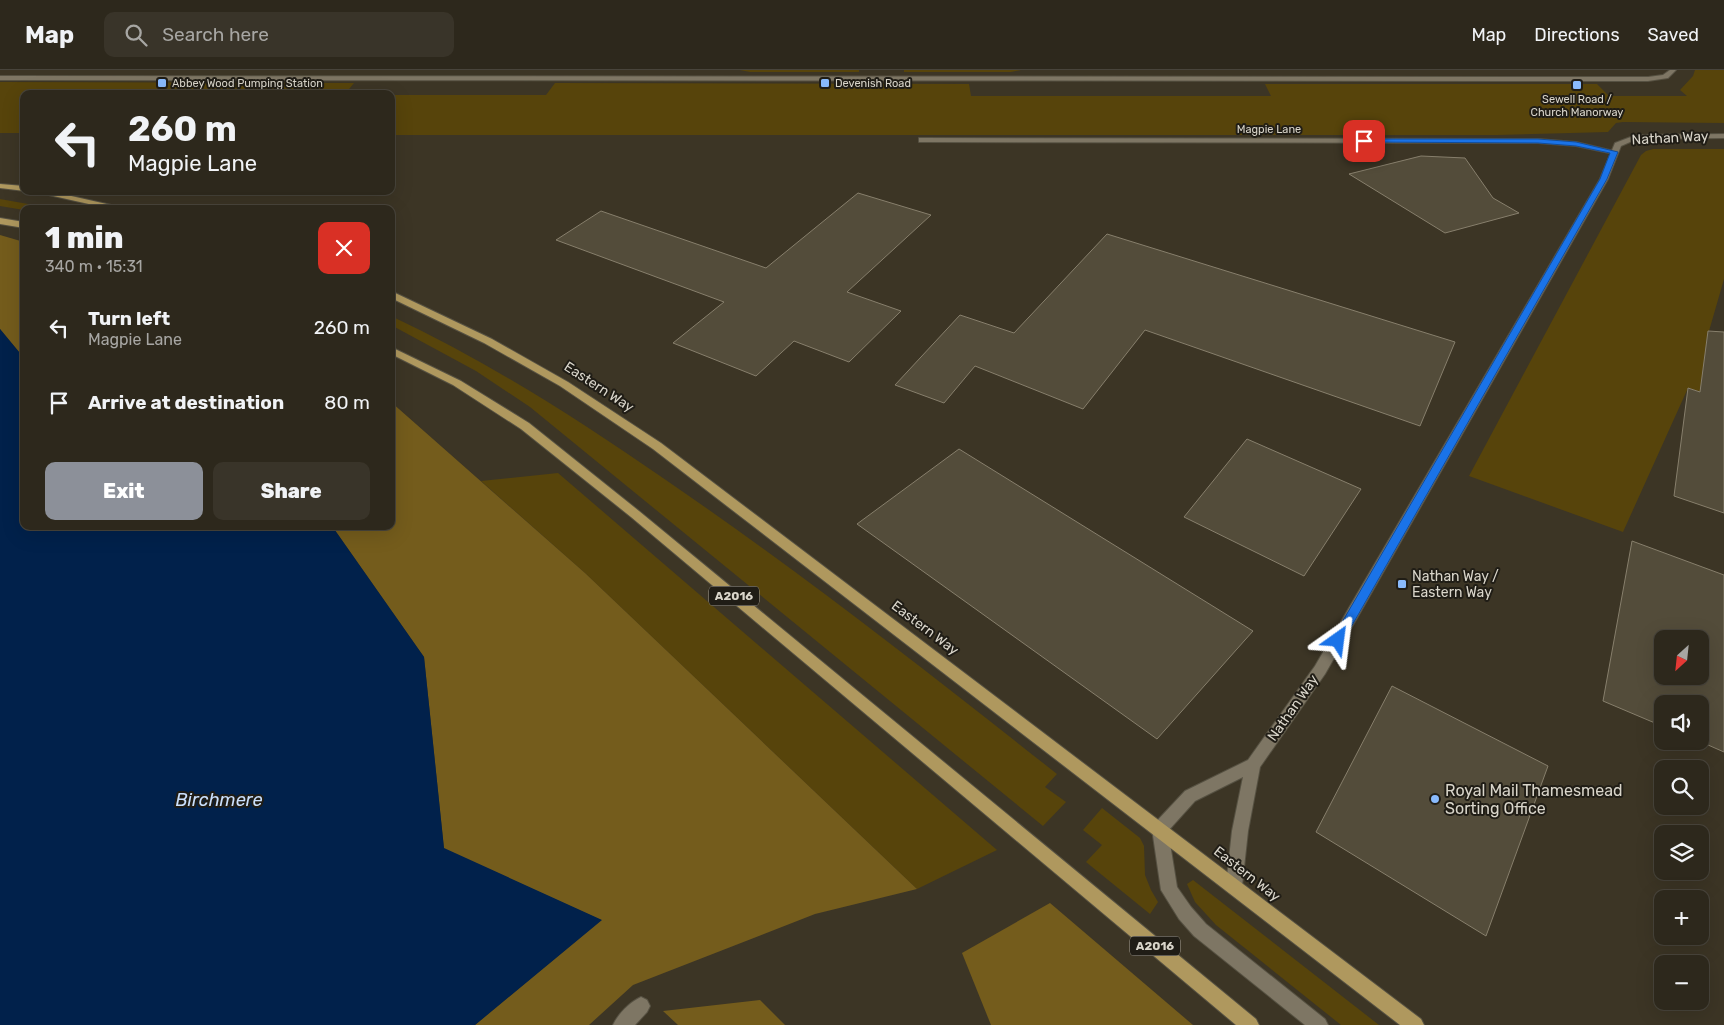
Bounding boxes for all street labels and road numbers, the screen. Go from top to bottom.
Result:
street label: Magpie Lane [1237,123,1301,136]
street label: Nathan Way [1631,127,1709,149]
street label: Eastern Way [561,358,637,416]
road number: A2016 [709,586,759,606]
street label: Eastern Way [888,597,962,659]
street label: Nathan Way [1264,671,1322,744]
street label: Eastern Way [1210,843,1284,905]
road number: A2016 [1130,936,1180,956]

